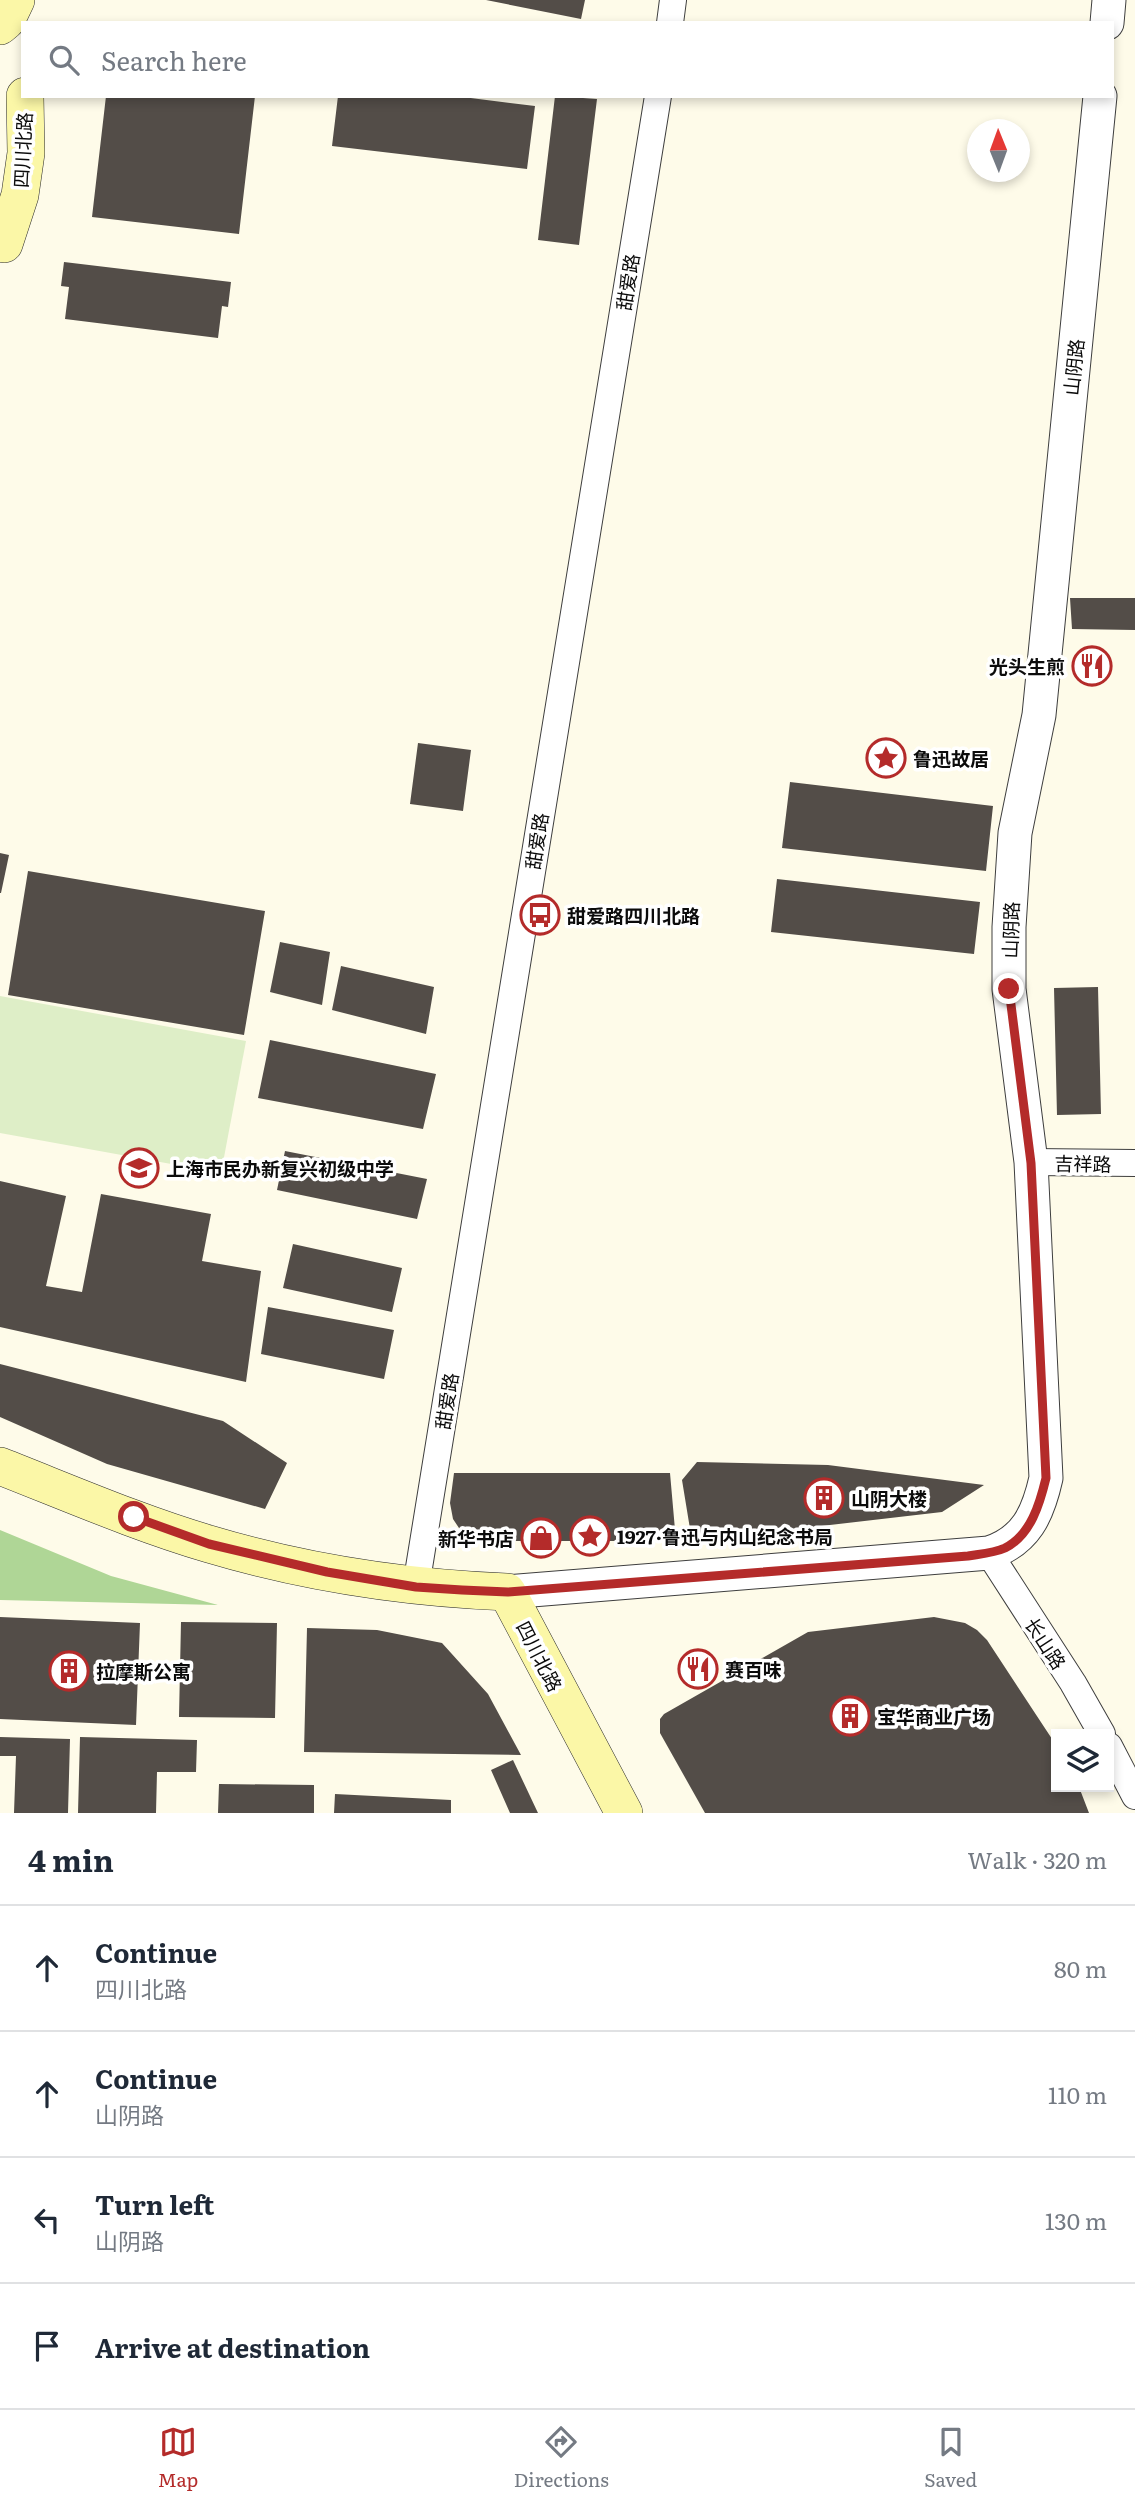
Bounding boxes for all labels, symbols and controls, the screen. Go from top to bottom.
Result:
search box [21,21,1114,98]
text: Search here [101,40,247,79]
icon: search [45,41,83,79]
street label: 四川北路 [6,111,38,189]
north arrow [967,119,1030,182]
street label: 甜爱路 [609,252,645,312]
street label: 山阴路 [1056,337,1090,397]
restaurant icon: 光头生煎 [1071,645,1113,687]
place label: 光头生煎 [989,652,1065,680]
place icon: 鲁迅故居 [865,737,907,779]
place label: 鲁迅故居 [913,744,989,772]
street label: 甜爱路 [518,811,554,871]
bus stop icon: 甜爱路四川北路 [519,894,561,936]
place label: 甜爱路四川北路 [567,901,700,929]
street label: 山阴路 [995,901,1025,959]
route end [993,973,1024,1004]
school or university icon: 上海市民办新复兴初级中学 [118,1147,160,1189]
street label: 吉祥路 [1054,1149,1112,1177]
place label: 上海市民办新复兴初级中学 [166,1154,394,1182]
street label: 甜爱路 [428,1371,464,1431]
building icon: 山阴大楼 [803,1477,845,1519]
place label: 山阴大楼 [851,1484,927,1512]
route start [118,1501,149,1532]
place icon: 1927·鲁迅与内山纪念书局 [569,1515,611,1557]
shop icon: 新华书店 [520,1517,562,1559]
place label: 1927·鲁迅与内山纪念书局 [617,1522,833,1550]
place label: 新华书店 [438,1524,514,1552]
street label: 长山路 [1019,1611,1073,1675]
street label: 四川北路 [510,1616,570,1696]
restaurant icon: 赛百味 [677,1648,719,1690]
building icon: 拉摩斯公寓 [48,1650,90,1692]
place label: 赛百味 [725,1655,782,1683]
place label: 拉摩斯公寓 [96,1657,191,1685]
building icon: 宝华商业广场 [829,1695,871,1737]
place label: 宝华商业广场 [877,1702,991,1730]
map controls [1051,1729,1114,1792]
button: layers [1051,1729,1114,1792]
text: 4 min [28,1837,114,1881]
text: Walk · 320 m [968,1842,1107,1876]
text: Continue [95,1932,217,1971]
icon: ahead [28,1949,66,1987]
text: 80 m [1054,1951,1107,1985]
text: 四川北路 [95,1971,187,2005]
text: Continue [95,2058,217,2097]
icon: ahead [28,2075,66,2113]
text: 110 m [1048,2077,1107,2111]
text: 山阴路 [95,2097,164,2131]
text: Turn left [95,2184,214,2223]
icon: left [28,2201,66,2239]
text: 130 m [1045,2203,1107,2237]
text: 山阴路 [95,2223,164,2257]
icon: arrive [28,2327,66,2365]
text: Arrive at destination [95,2327,370,2366]
tab: Map [158,2423,198,2493]
tab: Directions [514,2423,609,2493]
tab: Saved [924,2423,977,2493]

